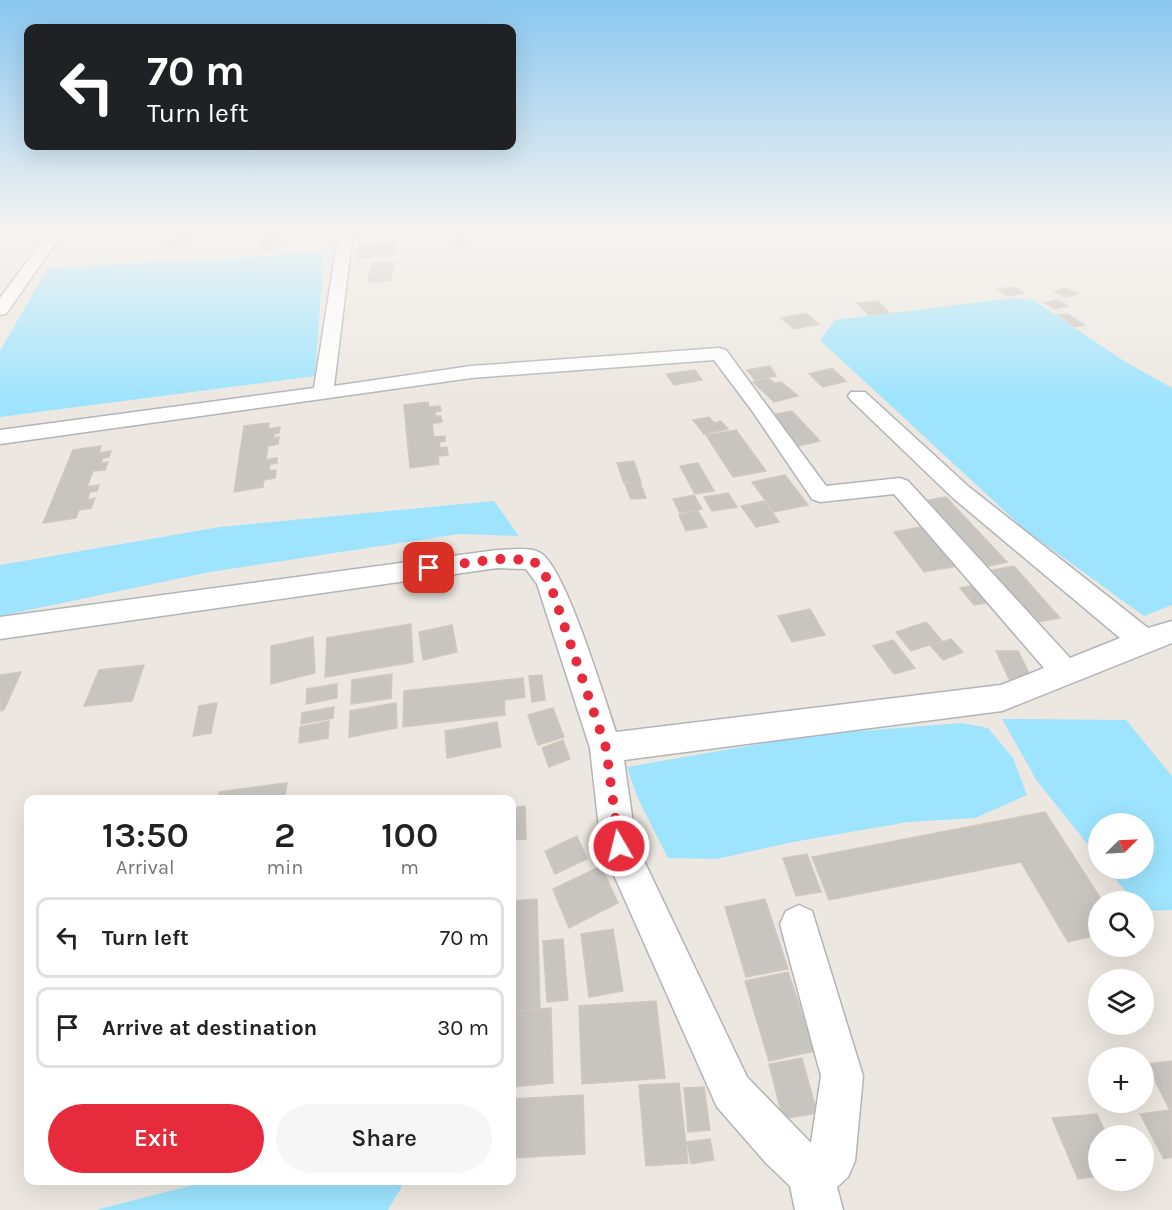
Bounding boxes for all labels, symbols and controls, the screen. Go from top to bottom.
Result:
text: 70 m [147,46,245,96]
icon: left [48,48,126,126]
text: Turn left [147,97,248,129]
pin [403,542,454,593]
icon: arrive [412,551,445,584]
north arrow [1088,813,1154,879]
map controls [1088,813,1154,1191]
text: 13:50 [102,814,189,856]
text: 2 [274,814,296,856]
text: 100 [381,814,438,856]
position arrow [587,814,651,878]
text: Arrival [116,856,175,879]
text: min [267,856,303,879]
text: m [400,856,419,879]
button: search [1088,891,1154,957]
icon: left [51,921,84,954]
text: Turn left [102,925,189,951]
text: 70 m [440,925,489,951]
button: layers [1088,969,1154,1035]
icon: arrive [51,1011,84,1044]
text: Arrive at destination [102,1015,317,1041]
text: 30 m [437,1015,489,1041]
button: + [1088,1047,1154,1113]
button: Exit [48,1104,264,1173]
button: Share [276,1104,492,1173]
button: − [1088,1125,1154,1191]

